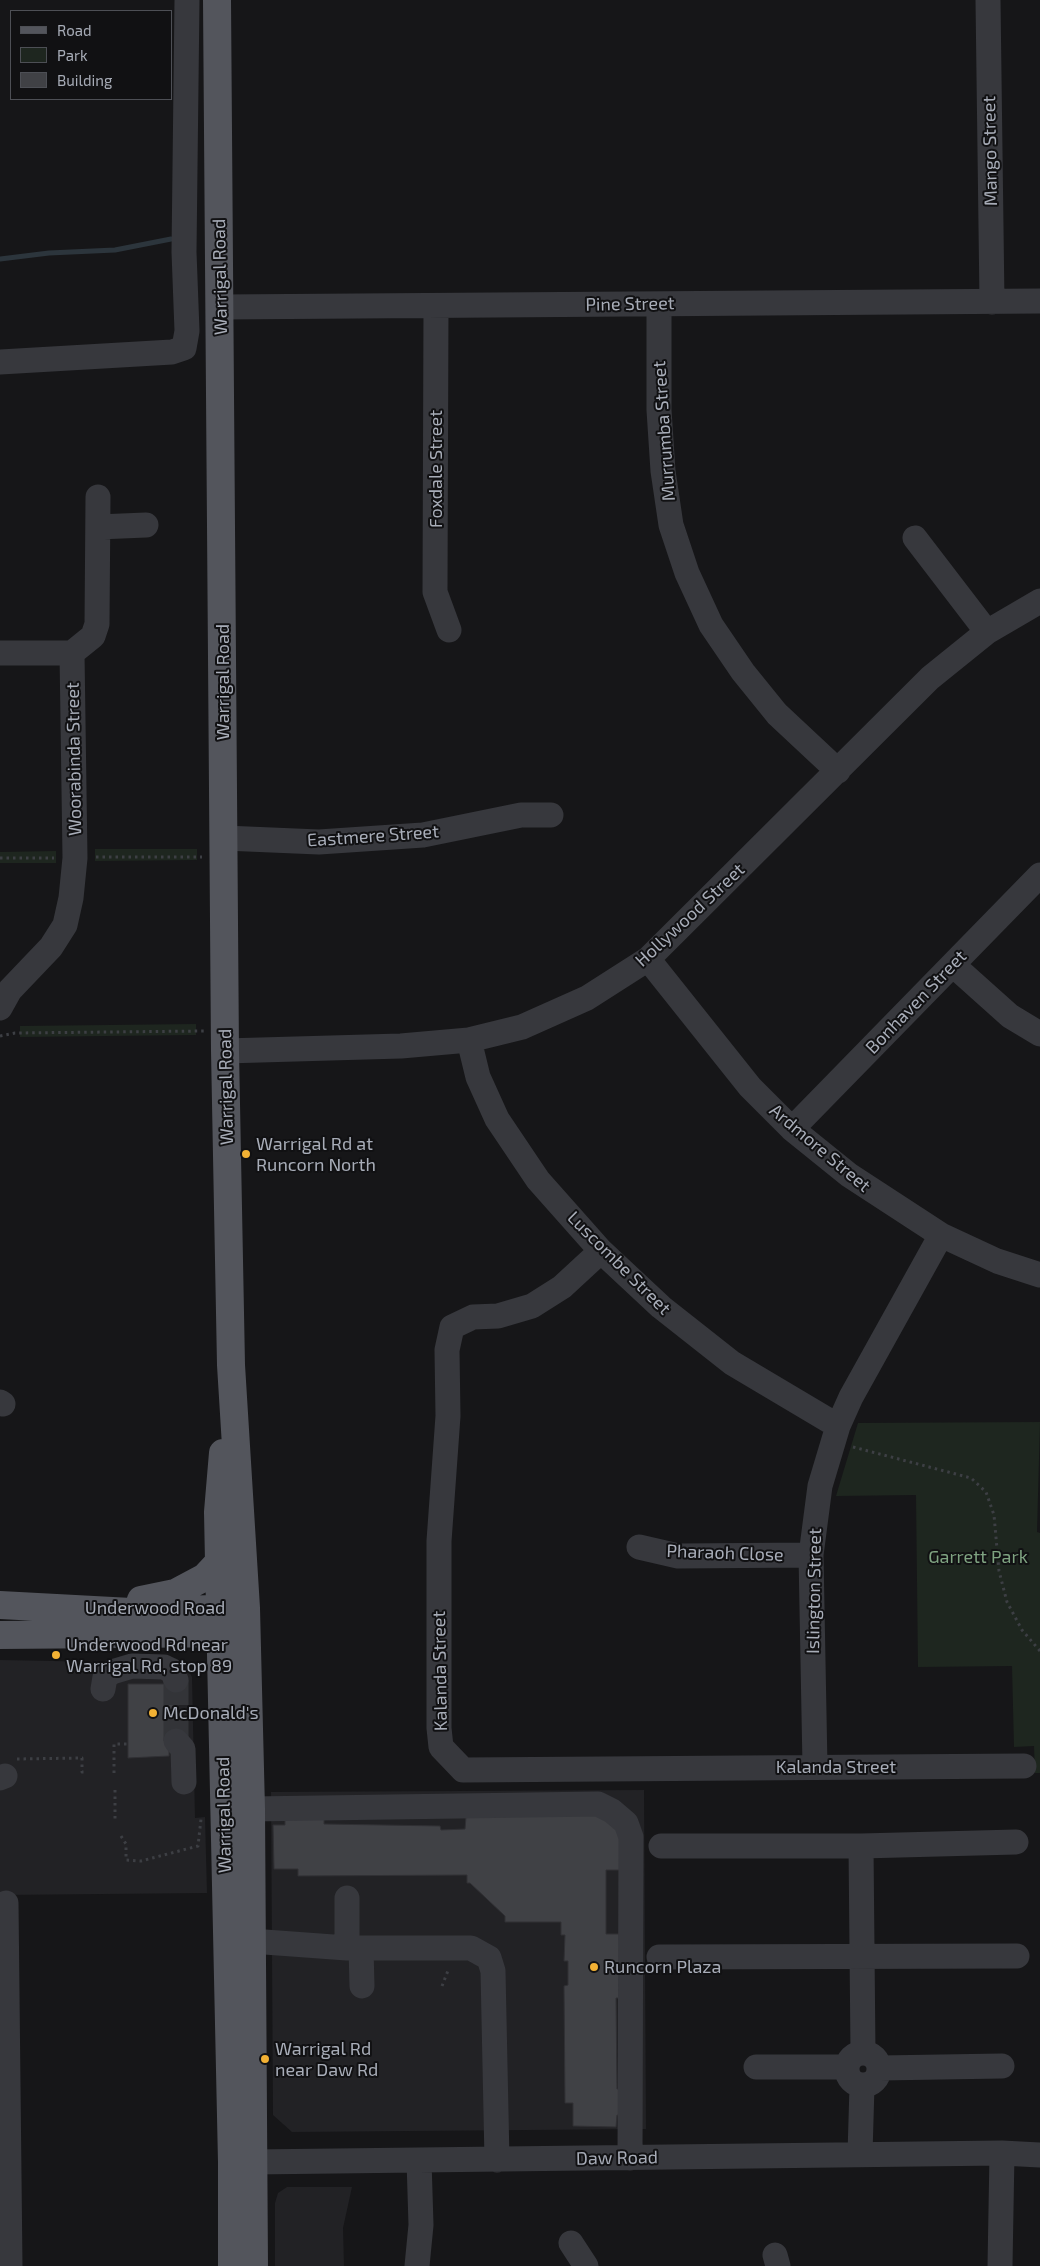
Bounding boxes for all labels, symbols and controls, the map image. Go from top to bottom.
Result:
legend [10,10,172,100]
text: Road [57,21,92,39]
text: Park [57,46,88,64]
text: Building [57,71,112,89]
street label: Mango Street [978,96,1002,206]
street label: Warrigal Road [208,219,232,335]
street label: Pine Street [585,292,675,316]
street label: Murrumba Street [648,360,680,502]
street label: Foxdale Street [425,410,447,528]
street label: Warrigal Road [212,624,234,740]
street label: Woorabinda Street [62,682,86,836]
street label: Eastmere Street [306,821,440,851]
street label: Hollywood Street [631,859,749,971]
street label: Bonhaven Street [861,946,971,1058]
street label: Warrigal Road [214,1029,238,1145]
street label: Ardmore Street [765,1099,875,1197]
place label: Warrigal Rd at Runcorn North [256,1133,376,1176]
marker: Warrigal Rd at Runcorn North [240,1148,252,1160]
street label: Luscombe Street [563,1207,675,1319]
street label: Islington Street [802,1528,826,1654]
street label: Pharaoh Close [666,1540,784,1566]
park label: Garrett Park [928,1546,1028,1568]
street label: Underwood Road [85,1597,225,1619]
street label: Kalanda Street [428,1611,452,1731]
place label: Underwood Rd near Warrigal Rd, stop 89 [66,1634,232,1676]
marker: Underwood Rd near Warrigal Rd, stop 89 [50,1649,62,1661]
place label: McDonald's [163,1702,259,1724]
marker: McDonald's [147,1707,159,1719]
street label: Kalanda Street [776,1756,896,1778]
street label: Warrigal Road [212,1757,236,1873]
place label: Runcorn Plaza [604,1956,721,1978]
marker: Runcorn Plaza [588,1961,600,1973]
place label: Warrigal Rd near Daw Rd [275,2038,378,2080]
marker: Warrigal Rd near Daw Rd [259,2053,271,2065]
street label: Daw Road [576,2146,658,2170]

